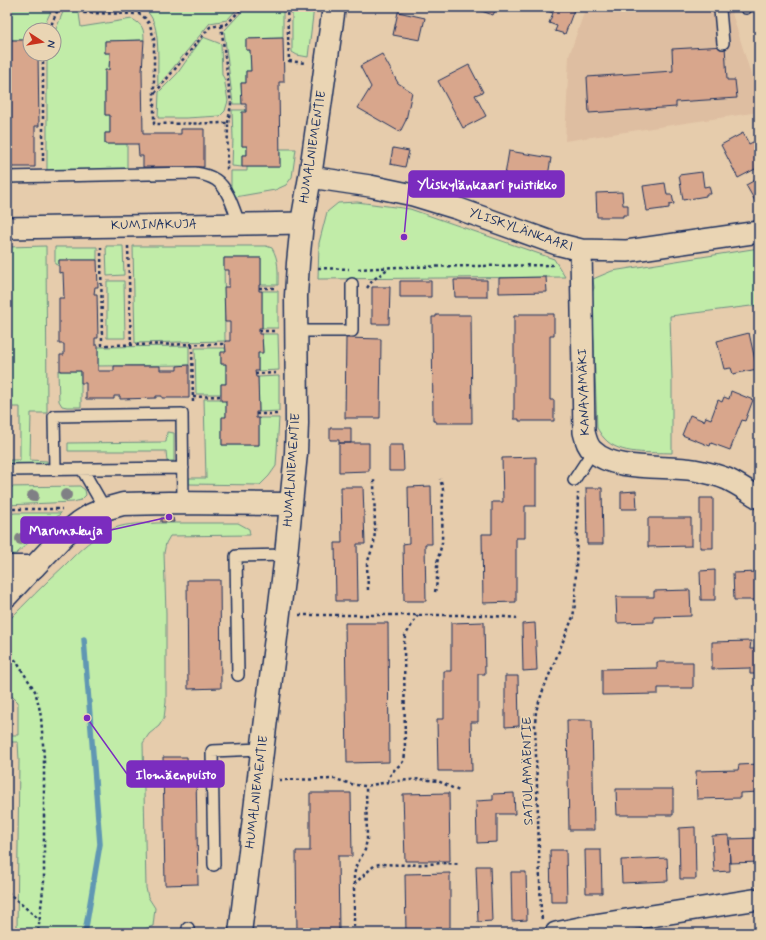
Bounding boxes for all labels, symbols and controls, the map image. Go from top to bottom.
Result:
north arrow [22,22,62,62]
text: N [43,39,58,49]
street label: HUMALNIEMENTIE [296,89,330,205]
callout: Yliskylänkaari puistikko [409,171,564,197]
text: Yliskylänkaari puistikko [417,176,557,194]
street label: YLISKYLÄNKAARI [467,204,575,256]
street label: KUMINAKUJA [111,216,197,234]
street label: KANAVAMÄKI [574,348,594,436]
street label: HUMALNIEMENTIE [280,412,304,527]
callout: Marunakuja [21,517,111,543]
text: Marunakuja [29,522,103,541]
street label: SATULAMÄENTIE [519,716,537,825]
street label: HUMALNIEMENTIE [242,734,272,850]
callout: Ilomäenpuisto [127,761,224,787]
text: Ilomäenpuisto [136,766,216,784]

